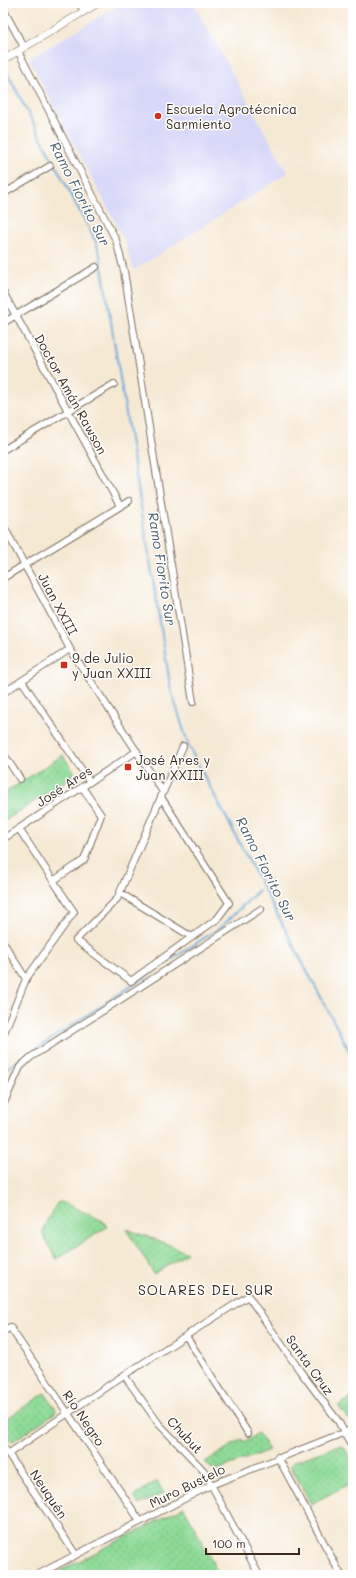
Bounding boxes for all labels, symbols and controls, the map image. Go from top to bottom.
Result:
place label: Escuela Agrotécnica Sarmiento [166,100,297,132]
marker: Escuela Agrotécnica Sarmiento [153,111,163,121]
water label: Ramo Fiorito Sur [46,138,115,249]
street label: Doctor Amán Rawson [31,331,112,457]
water label: Ramo Fiorito Sur [144,511,181,627]
street label: Juan XXIII [35,570,82,638]
place label: 9 de Julio y Juan XXIII [72,649,151,681]
marker: 9 de Julio y Juan XXIII [59,660,69,670]
place label: José Ares y Juan XXIII [136,751,210,783]
street label: José Ares [33,761,95,810]
marker: José Ares y Juan XXIII [123,762,133,772]
water label: Ramo Fiorito Sur [232,813,301,924]
district label: SOLARES DEL SUR [138,1280,274,1299]
street label: Santa Cruz [283,1331,338,1398]
street label: Río Negro [60,1387,109,1449]
street label: Chubut [164,1412,207,1457]
street label: Muro Bustelo [146,1460,228,1511]
street label: Neuquén [27,1466,72,1521]
scale bar [206,1530,299,1556]
text: 100 m [212,1535,246,1551]

